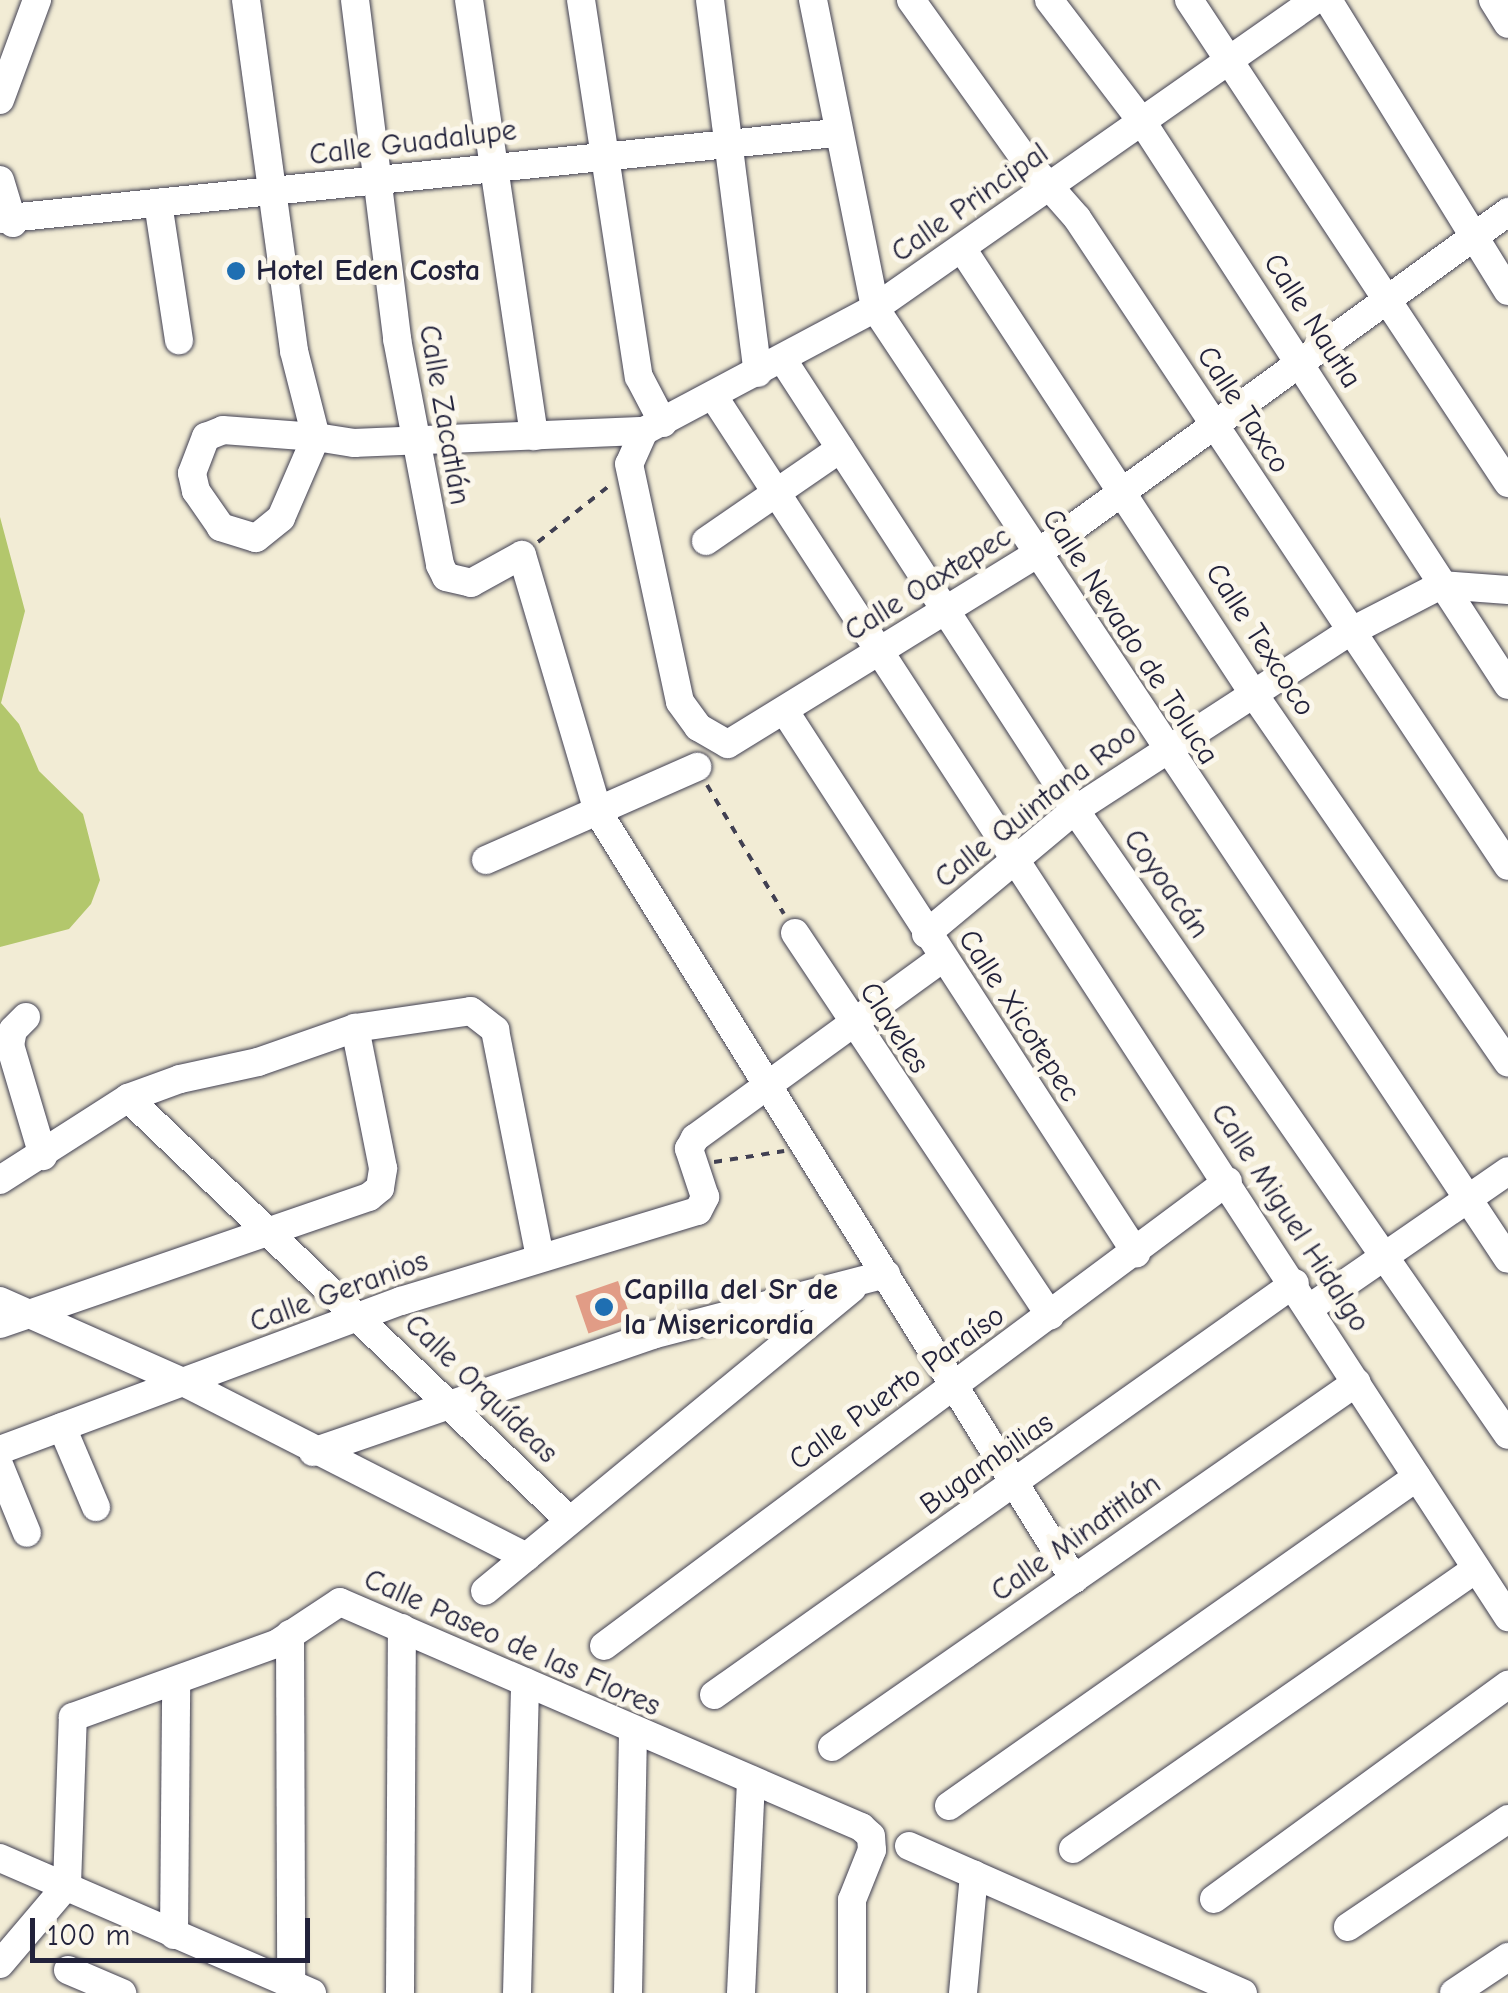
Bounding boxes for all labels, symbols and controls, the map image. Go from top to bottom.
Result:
street label: Calle Guadalupe [307,112,519,174]
street label: Calle Principal [885,136,1055,270]
street label: Calle Nautla [1255,247,1369,395]
place label: Hotel Eden Costa [256,253,480,289]
marker: Hotel Eden Costa [225,260,247,282]
street label: Calle Zacatlán [410,322,478,508]
street label: Calle Taxco [1189,340,1297,480]
street label: Calle Nevado de Toluca [1034,502,1226,772]
street label: Calle Oaxtepec [838,519,1018,649]
street label: Calle Texcoco [1197,557,1323,723]
street label: Calle Quintana Roo [928,716,1144,896]
street label: Coyoacán [1115,822,1217,946]
street label: Calle Xicotepec [950,923,1088,1109]
street label: Claveles [851,976,937,1080]
street label: Calle Miguel Hidalgo [1203,1097,1377,1339]
street label: Calle Geranios [245,1243,433,1341]
place label: Capilla del Sr de la Misericordia [624,1272,838,1342]
marker: Capilla del Sr de la Misericordia [593,1296,615,1318]
street label: Calle Puerto Paraíso [782,1298,1012,1478]
street label: Calle Orquídeas [397,1307,565,1471]
street label: Bugambilias [913,1405,1061,1523]
street label: Calle Minatitlán [984,1466,1168,1610]
street label: Calle Paseo de las Flores [358,1561,666,1725]
scale bar [35,1898,315,1960]
text: 100 m [47,1918,130,1953]

